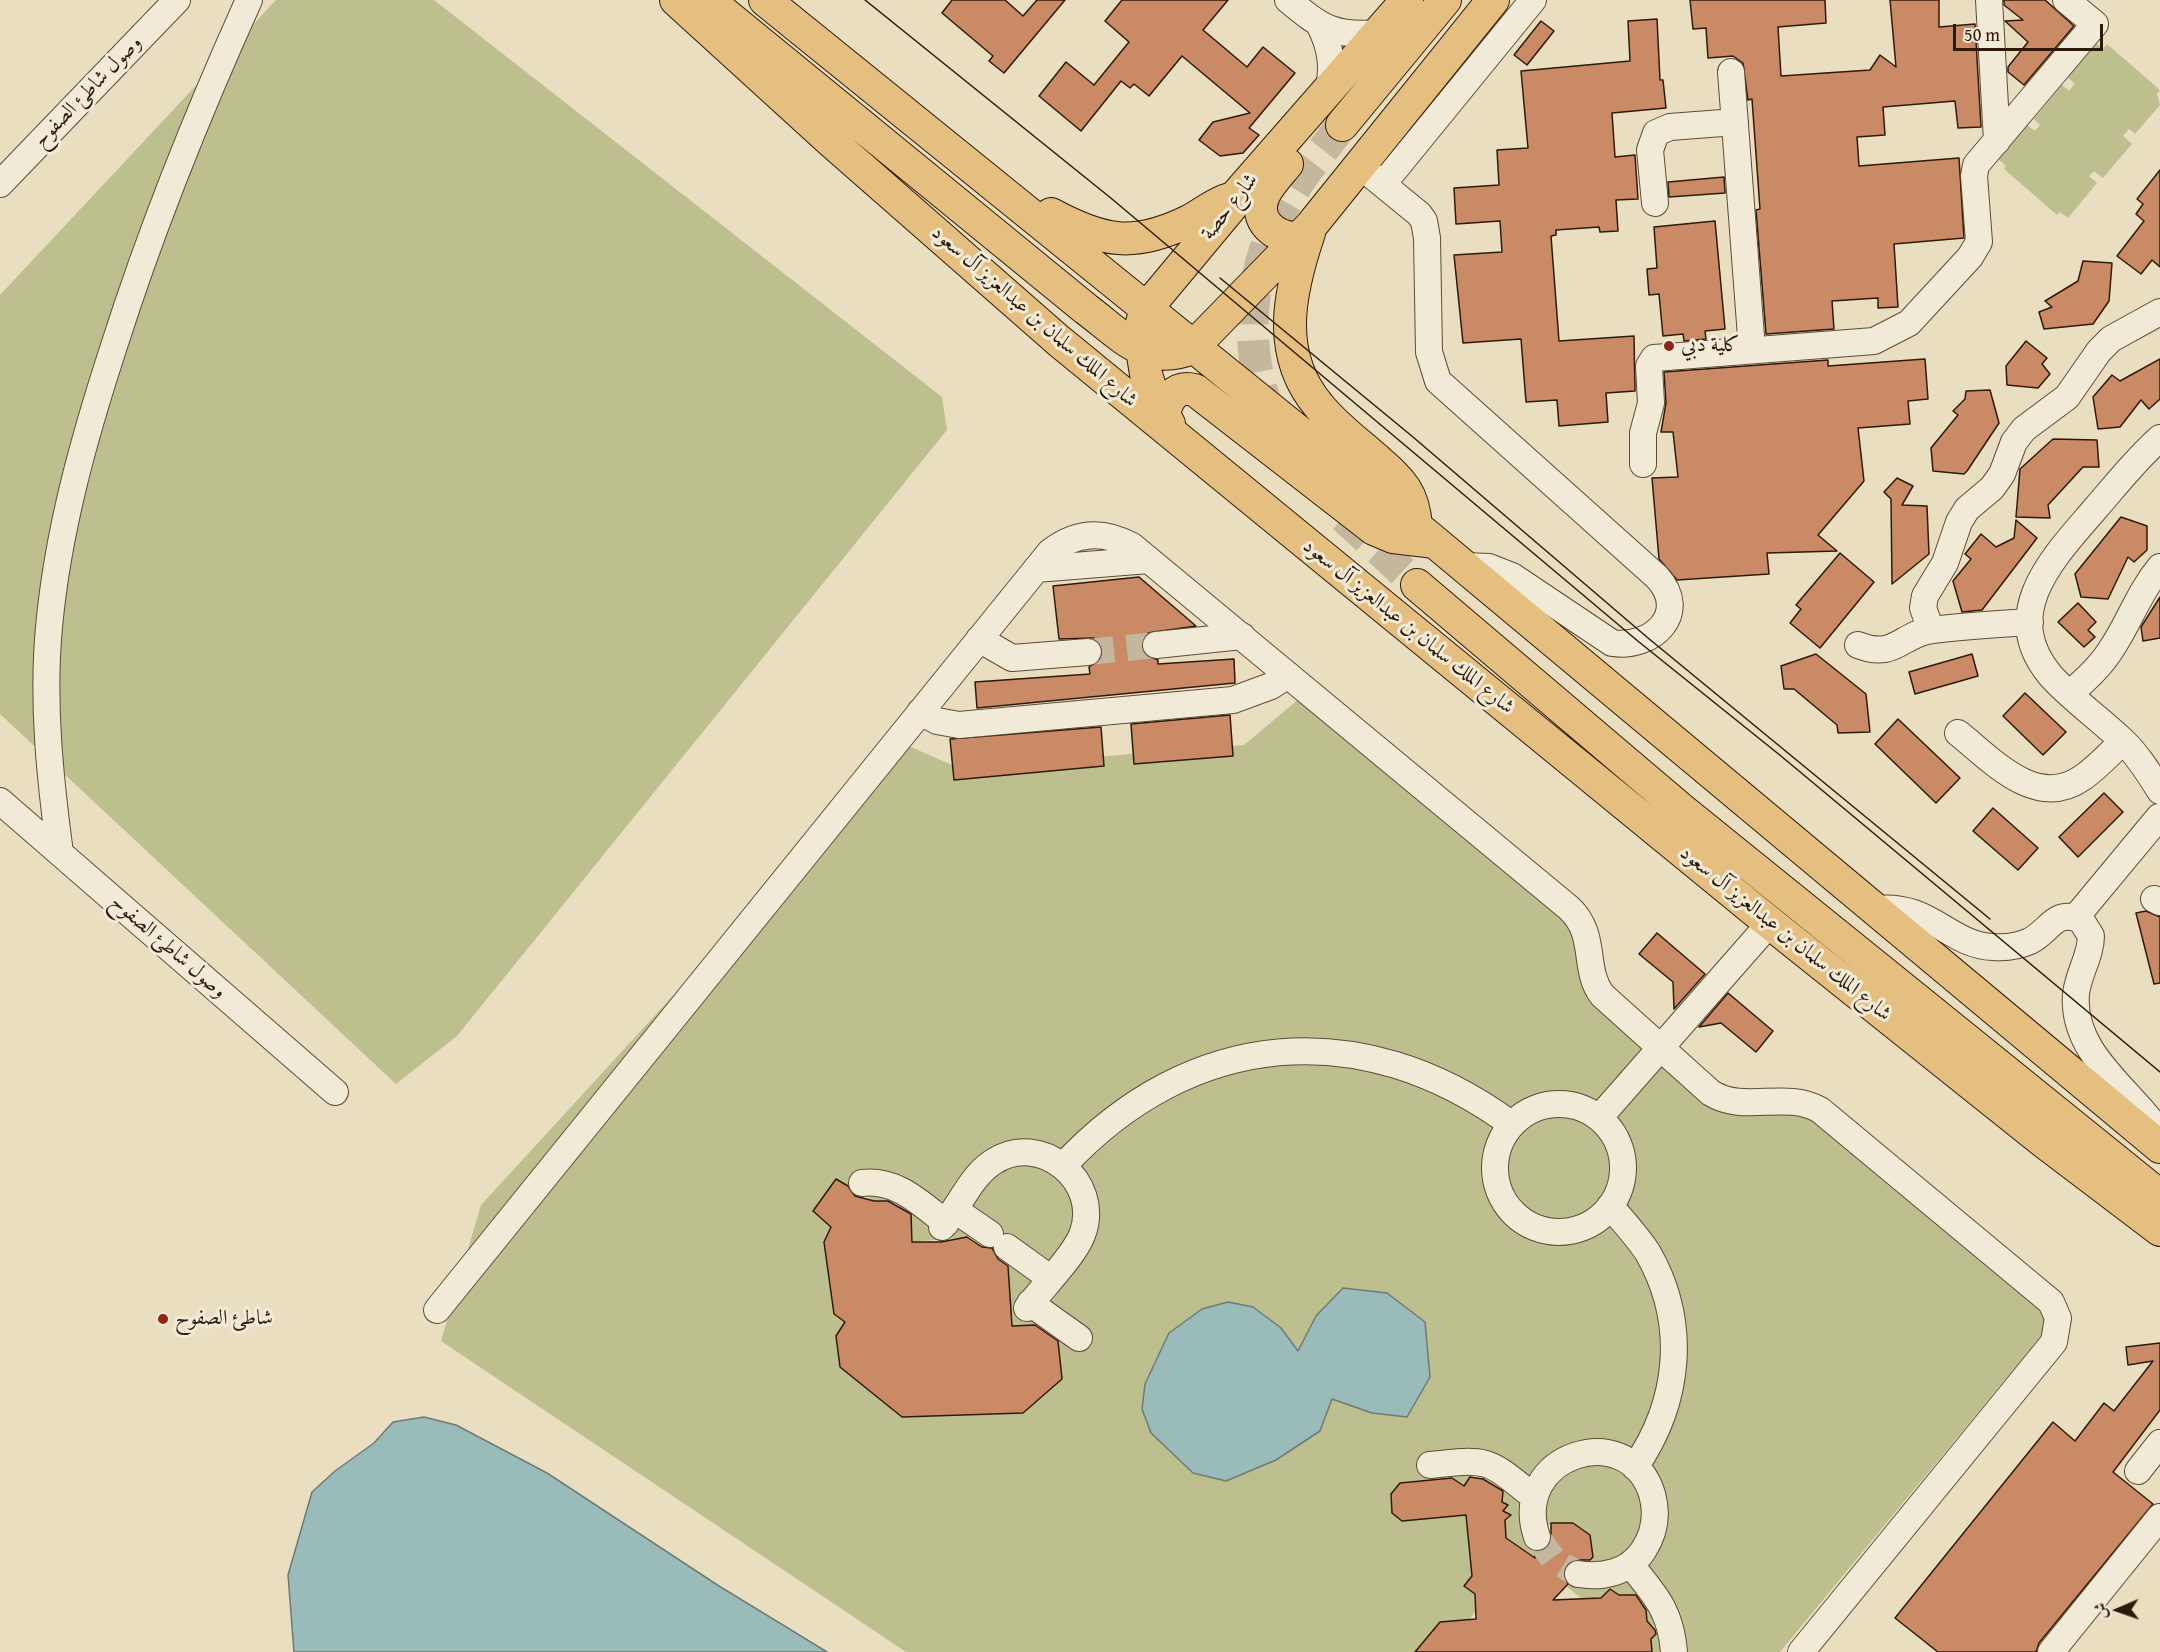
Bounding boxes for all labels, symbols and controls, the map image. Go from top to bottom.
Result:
scale bar [1956,12,2106,50]
text: 50 m [1964,21,2000,48]
street label: وصول شاطئ الصفوح [28,31,148,153]
street label: شارع حصة [1196,169,1264,245]
street label: شارع الملك سلمان بن عبدالعزيز آل سعود [926,221,1142,413]
place label: كلية دبي [1681,333,1740,359]
marker: كلية دبي [1662,339,1676,353]
street label: شارع الملك سلمان بن عبدالعزيز آل سعود [1297,534,1519,720]
street label: شارع الملك سلمان بن عبدالعزيز آل سعود [1674,841,1896,1027]
street label: وصول شاطئ الصفوح [105,890,231,1004]
place label: شاطئ الصفوح [175,1306,273,1332]
marker: شاطئ الصفوح [156,1312,170,1326]
north arrow [2088,1580,2148,1640]
text: ش [2088,1602,2112,1619]

